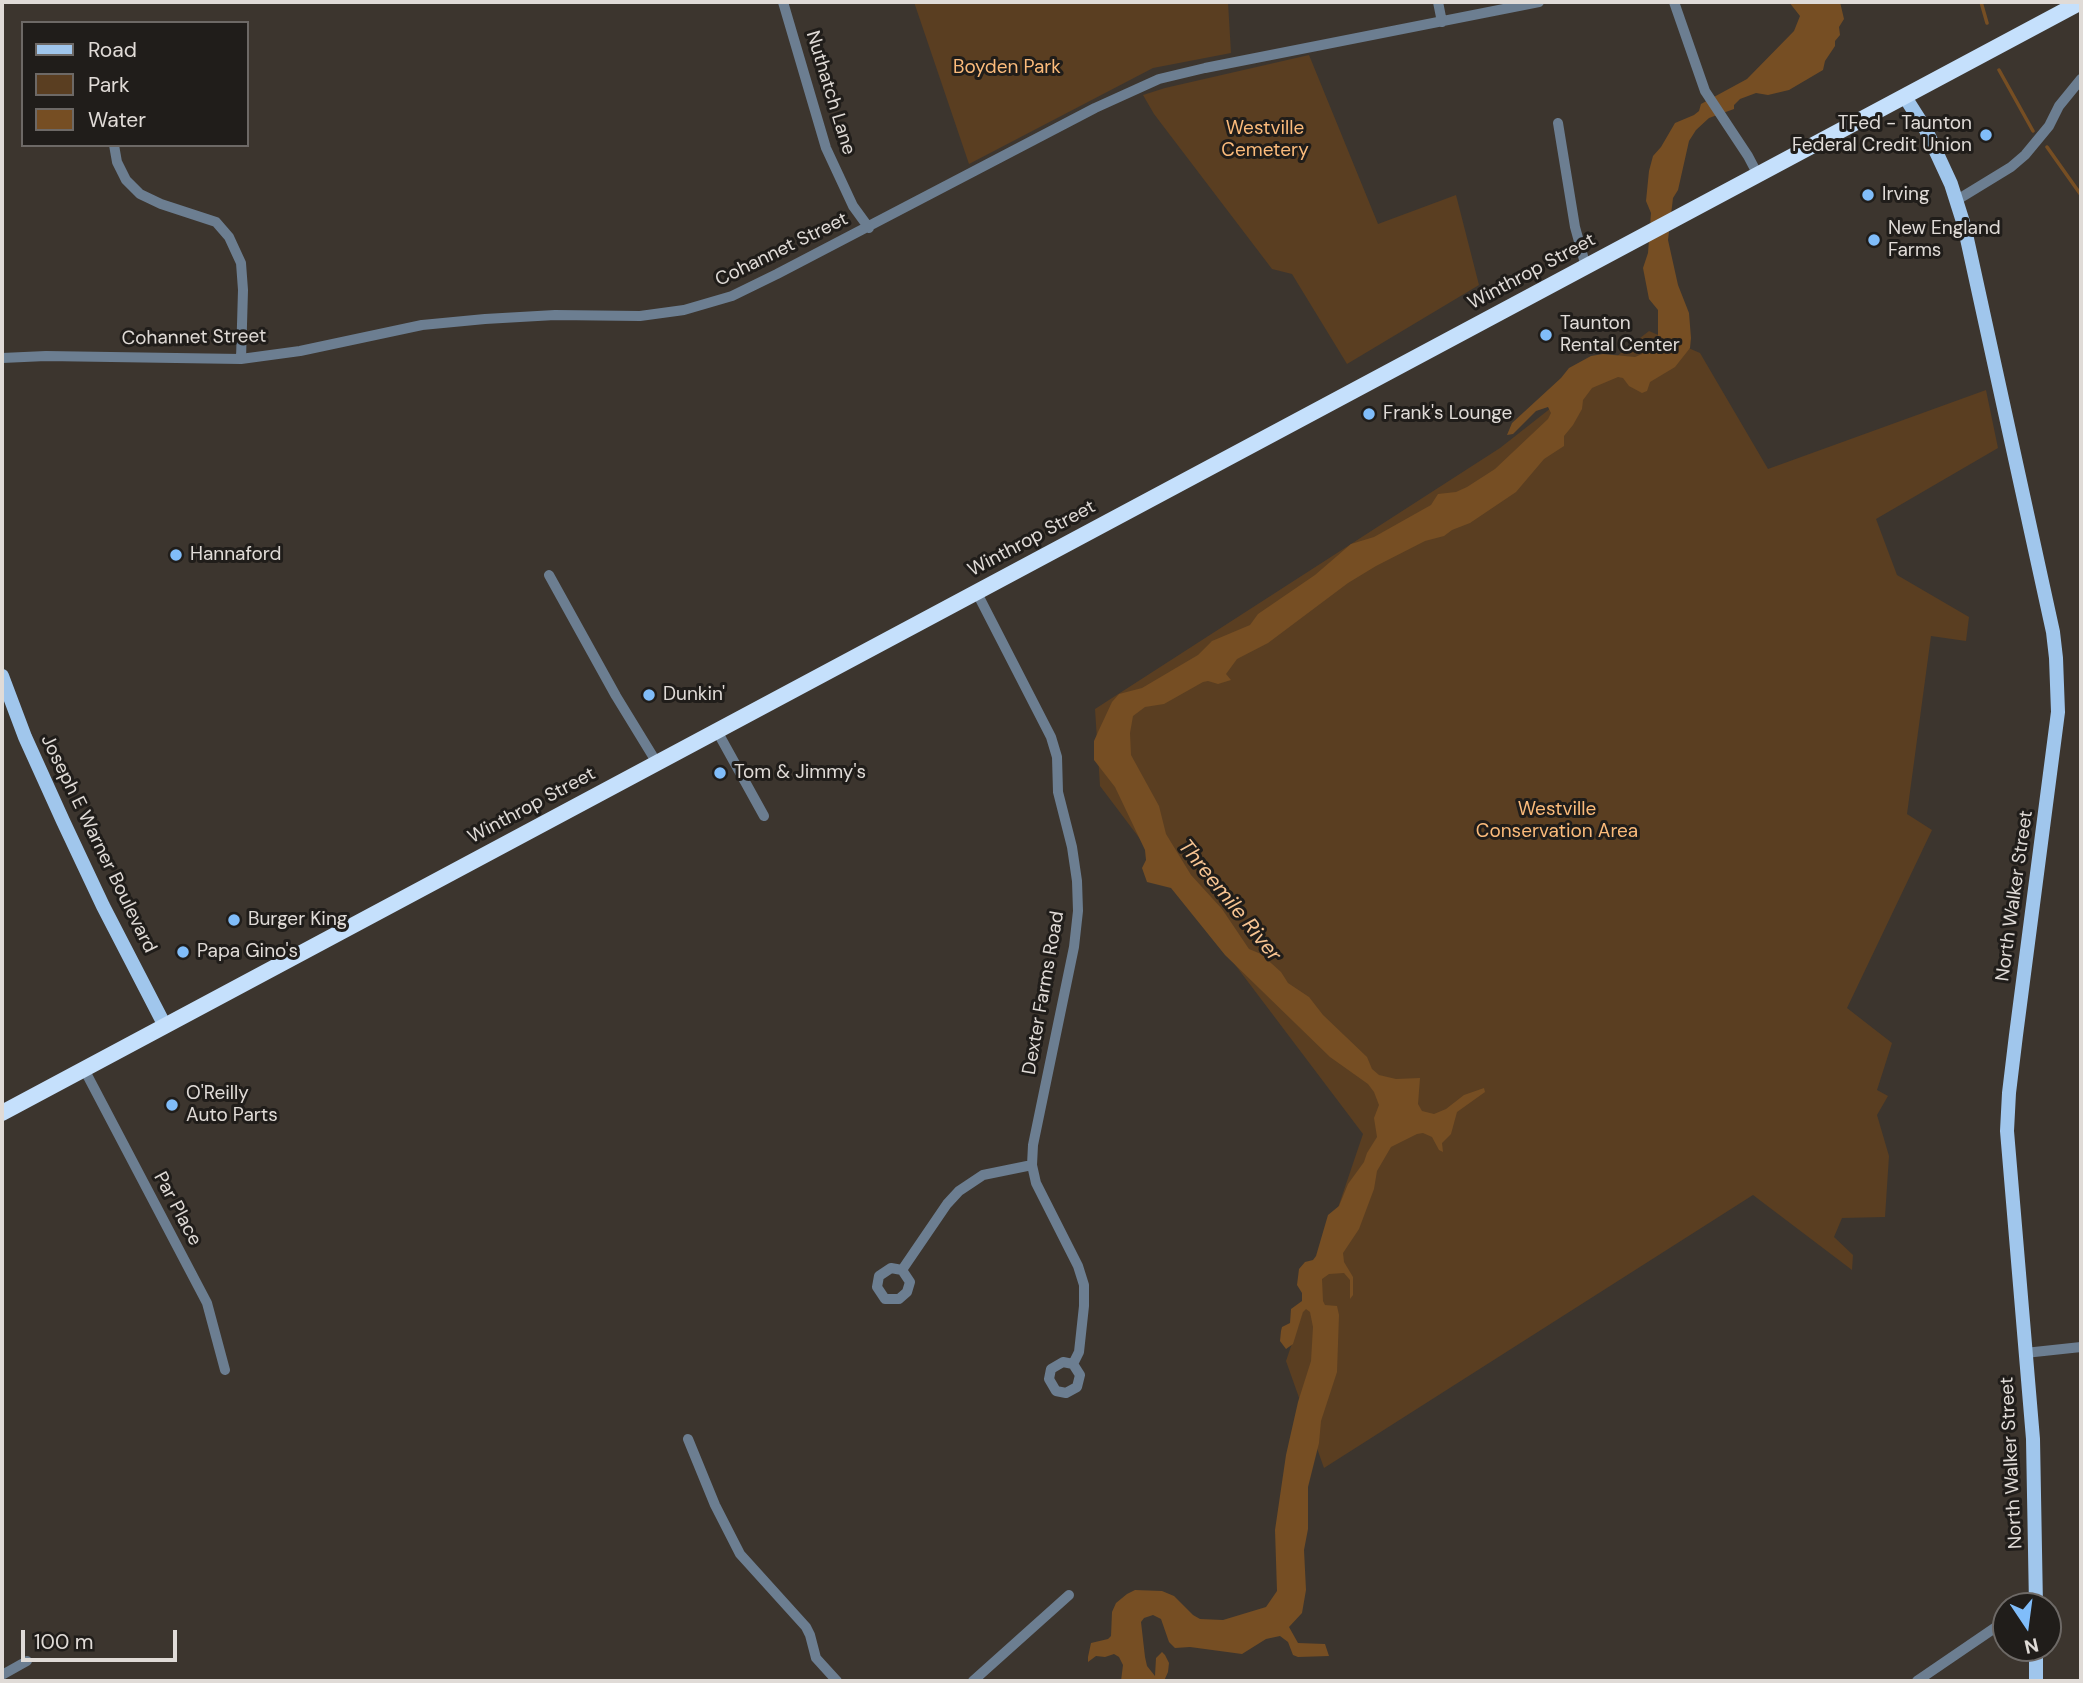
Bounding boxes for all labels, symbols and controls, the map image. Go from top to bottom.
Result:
legend [21,21,248,147]
street label: Nuthatch Lane [800,28,860,158]
text: Road [88,36,137,64]
park label: Boyden Park [953,57,1061,79]
text: Park [88,71,129,99]
text: Water [88,106,146,134]
place label: TFed - Taunton Federal Credit Union [1792,113,1972,157]
park label: Westville Cemetery [1221,118,1309,162]
marker: TFed - Taunton Federal Credit Union [1978,127,1994,143]
place label: Irving [1882,184,1930,206]
marker: Irving [1860,187,1876,203]
street label: Cohannet Street [712,208,852,292]
place label: New England Farms [1888,218,2001,262]
street label: Winthrop Street [1464,229,1600,315]
marker: New England Farms [1866,232,1882,248]
place label: Taunton Rental Center [1560,313,1680,357]
street label: Cohannet Street [121,325,267,351]
marker: Taunton Rental Center [1538,327,1554,343]
place label: Frank's Lounge [1383,403,1512,425]
marker: Frank's Lounge [1361,406,1377,422]
street label: Winthrop Street [964,496,1100,582]
place label: Hannaford [190,544,281,566]
marker: Hannaford [168,547,184,563]
place label: Dunkin' [663,684,725,706]
marker: Dunkin' [641,687,657,703]
street label: Joseph E Warner Boulevard [35,731,161,957]
place label: Tom & Jimmy's [734,762,866,784]
street label: Winthrop Street [464,763,600,849]
marker: Tom & Jimmy's [712,765,728,781]
park label: Westville Conservation Area [1476,799,1638,843]
street label: North Walker Street [1992,809,2038,983]
water label: Threemile River [1172,835,1286,967]
place label: Burger King [248,909,347,931]
street label: Dexter Farms Road [1018,910,1070,1076]
marker: Burger King [226,912,242,928]
place label: Papa Gino's [197,941,298,963]
marker: Papa Gino's [175,944,191,960]
place label: O'Reilly Auto Parts [186,1083,278,1127]
marker: O'Reilly Auto Parts [164,1097,180,1113]
street label: Par Place [148,1168,206,1250]
street label: North Walker Street [1996,1376,2028,1550]
north arrow [1992,1592,2062,1662]
scale bar [24,1616,180,1660]
text: 100 m [34,1628,94,1656]
text: N [2022,1632,2041,1660]

